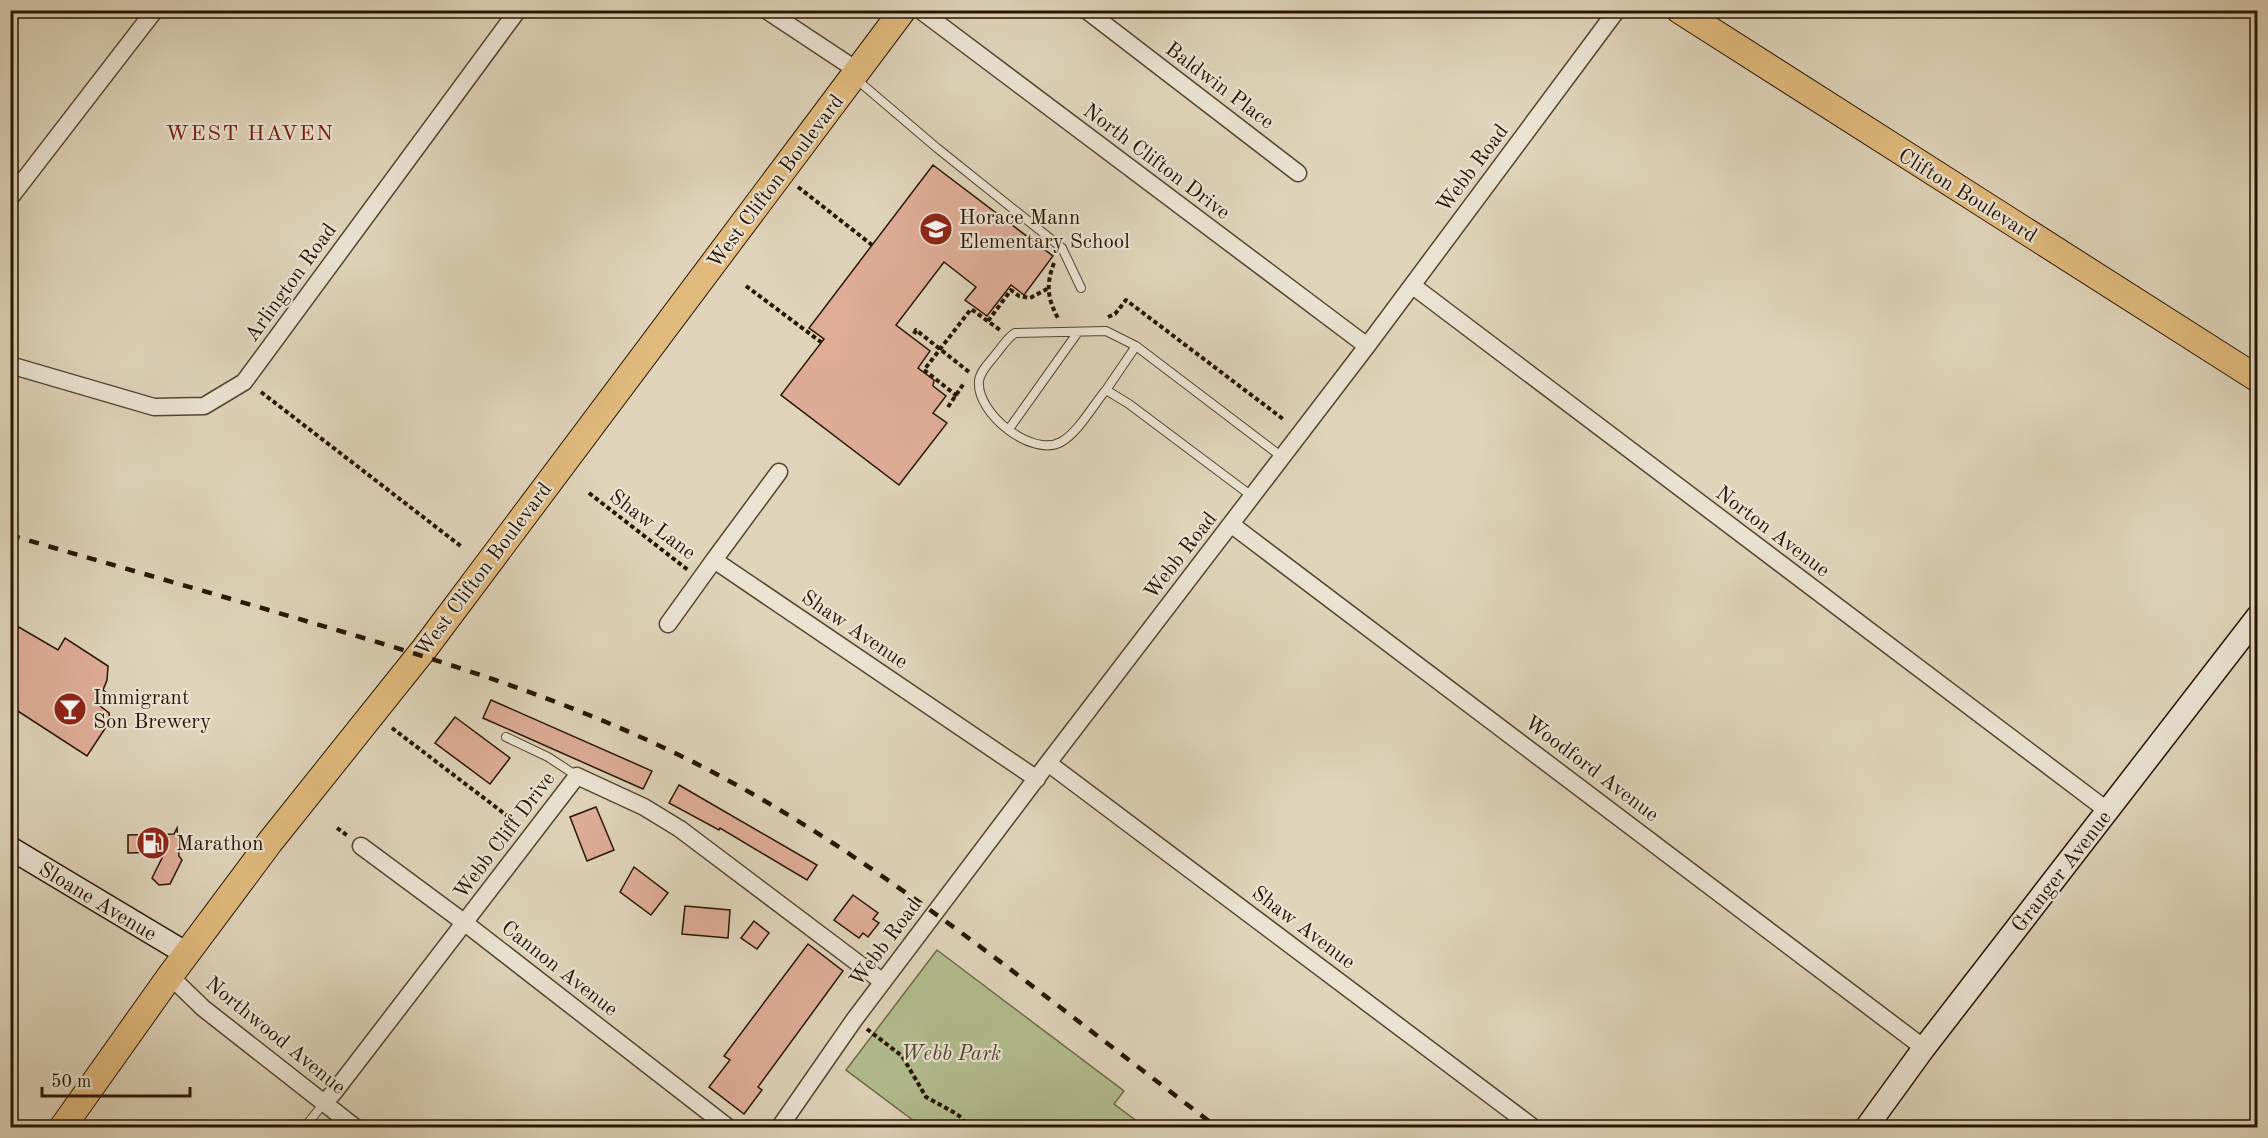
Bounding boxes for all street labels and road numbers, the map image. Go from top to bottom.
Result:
street label: Baldwin Place [1161,39,1277,134]
street label: West Clifton Boulevard [704,91,848,273]
street label: North Clifton Drive [1079,100,1233,224]
street label: Webb Road [1433,121,1513,217]
street label: Clifton Boulevard [1894,145,2040,247]
street label: Arlington Road [241,220,341,346]
street label: West Clifton Boulevard [412,479,556,661]
street label: Norton Avenue [1711,483,1833,582]
street label: Shaw Lane [605,486,699,564]
street label: Webb Road [1141,508,1222,603]
street label: Shaw Avenue [797,587,911,673]
street label: Woodford Avenue [1520,712,1662,826]
street label: Webb Cliff Drive [451,768,560,903]
street label: Granger Avenue [2008,807,2116,937]
street label: Sloane Avenue [35,859,160,946]
street label: Shaw Avenue [1248,883,1359,974]
street label: Webb Road [846,895,926,991]
street label: Cannon Avenue [497,917,621,1021]
street label: Northwood Avenue [201,973,349,1099]

